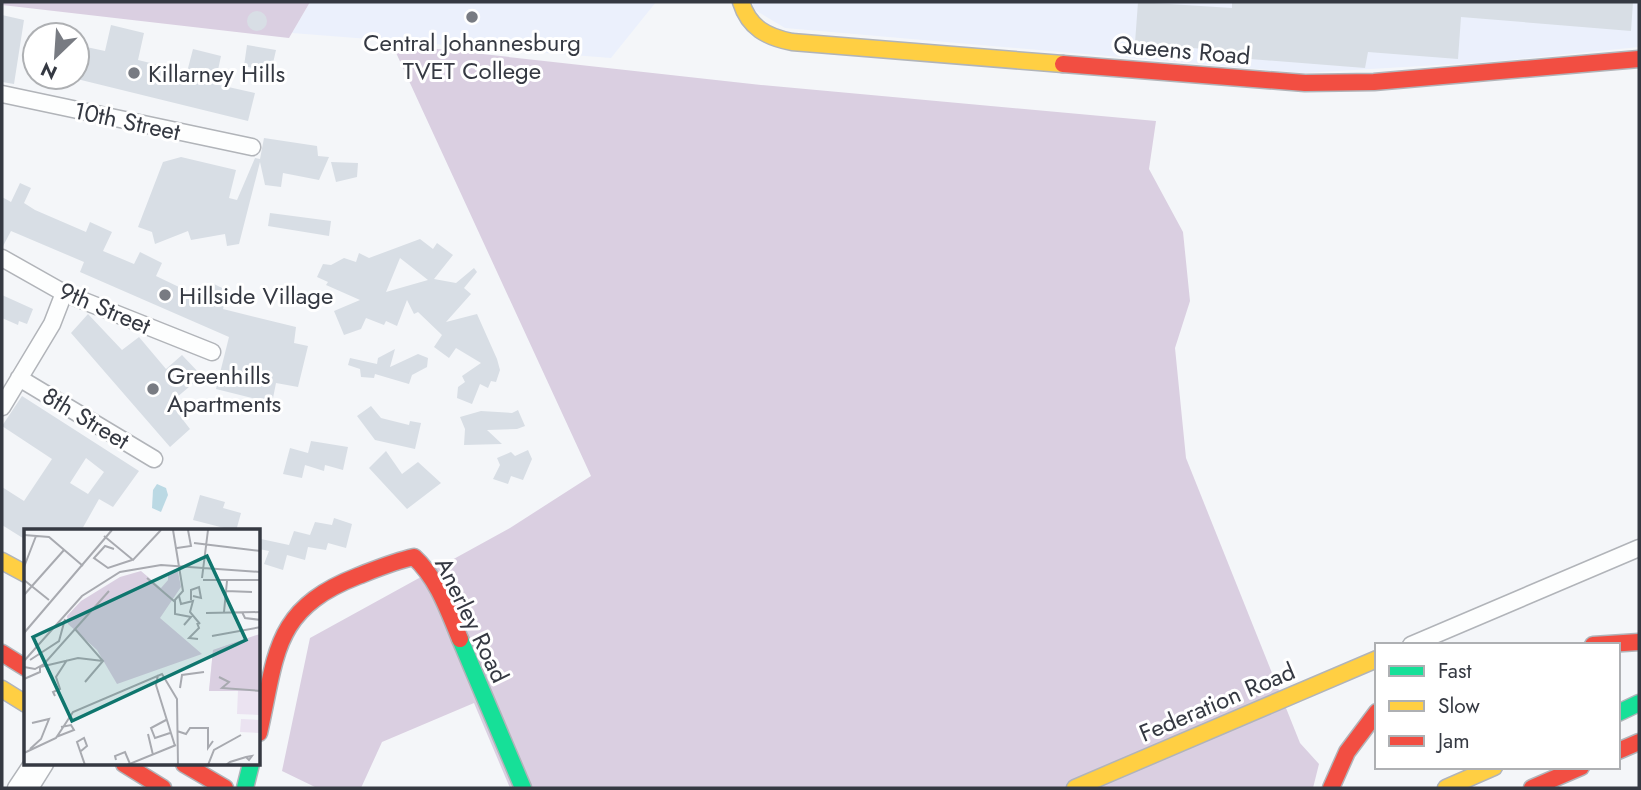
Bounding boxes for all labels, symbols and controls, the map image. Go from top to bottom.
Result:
marker: Central Johannesburg TVET College [464,9,480,25]
north arrow [21,21,91,91]
place label: Central Johannesburg TVET College [363,25,581,88]
street label: Queens Road [1112,27,1252,73]
text: N [36,56,62,86]
place label: Killarney Hills [148,56,285,91]
marker: Killarney Hills [126,65,142,81]
street label: 10th Street [71,93,184,149]
street label: 9th Street [54,273,157,343]
place label: Hillside Village [179,278,333,313]
marker: Hillside Village [157,287,173,303]
place label: Greenhills Apartments [167,358,281,421]
street label: 8th Street [36,378,136,458]
marker: Greenhills Apartments [145,381,161,397]
inset map [24,529,261,766]
street label: Anerley Road [426,551,518,689]
legend [1375,643,1620,769]
street label: Federation Road [1134,653,1300,751]
text: Fast [1438,656,1471,686]
text: Slow [1438,691,1480,721]
text: Jam [1435,726,1470,756]

